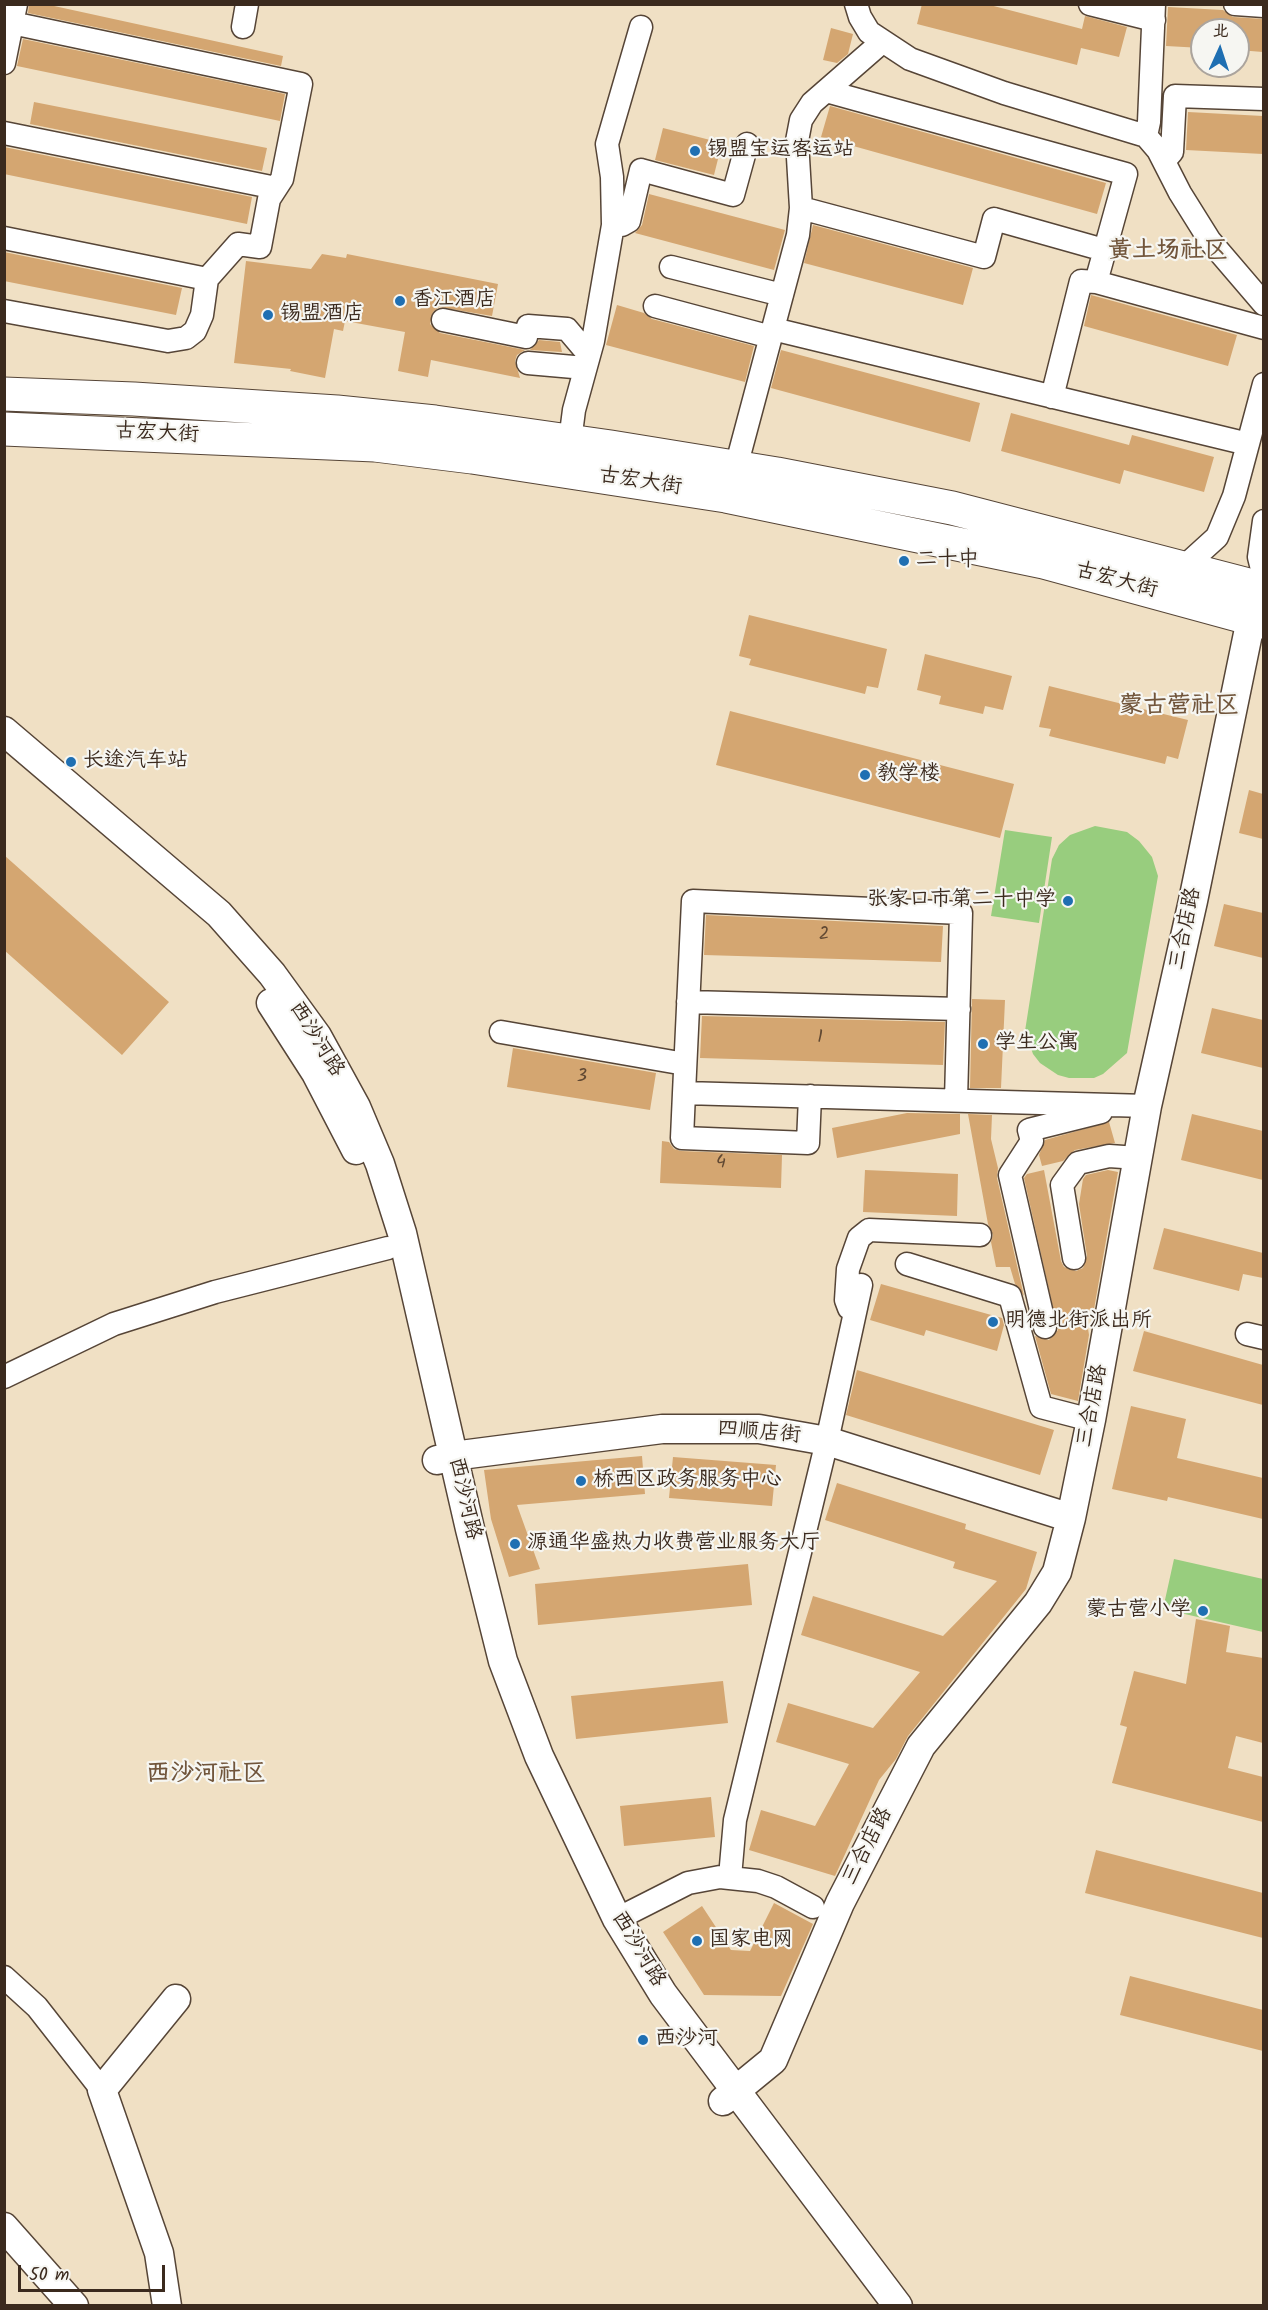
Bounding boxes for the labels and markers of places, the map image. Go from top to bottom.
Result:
place label: 锡盟宝运客运站 [707,138,854,164]
marker: 锡盟宝运客运站 [688,144,702,158]
place label: 香江酒店 [412,288,496,314]
marker: 香江酒店 [393,294,407,308]
place label: 锡盟酒店 [280,302,364,328]
marker: 锡盟酒店 [261,308,275,322]
place label: 二十中 [916,548,979,574]
marker: 二十中 [897,554,911,568]
place label: 长途汽车站 [83,749,188,775]
marker: 长途汽车站 [64,755,78,769]
place label: 教学楼 [877,762,940,788]
marker: 教学楼 [858,768,872,782]
place label: 张家口市第二十中学 [867,888,1056,914]
marker: 张家口市第二十中学 [1061,894,1075,908]
place label: 学生公寓 [995,1031,1079,1057]
marker: 学生公寓 [976,1037,990,1051]
place label: 明德北街派出所 [1005,1309,1152,1335]
marker: 明德北街派出所 [986,1315,1000,1329]
place label: 桥西区政务服务中心 [593,1468,782,1494]
marker: 桥西区政务服务中心 [574,1474,588,1488]
place label: 源通华盛热力收费营业服务大厅 [527,1531,821,1557]
marker: 源通华盛热力收费营业服务大厅 [508,1537,522,1551]
place label: 蒙古营小学 [1086,1598,1191,1624]
marker: 蒙古营小学 [1196,1604,1210,1618]
place label: 国家电网 [709,1928,793,1954]
marker: 国家电网 [690,1934,704,1948]
place label: 西沙河 [655,2027,718,2053]
marker: 西沙河 [636,2033,650,2047]

